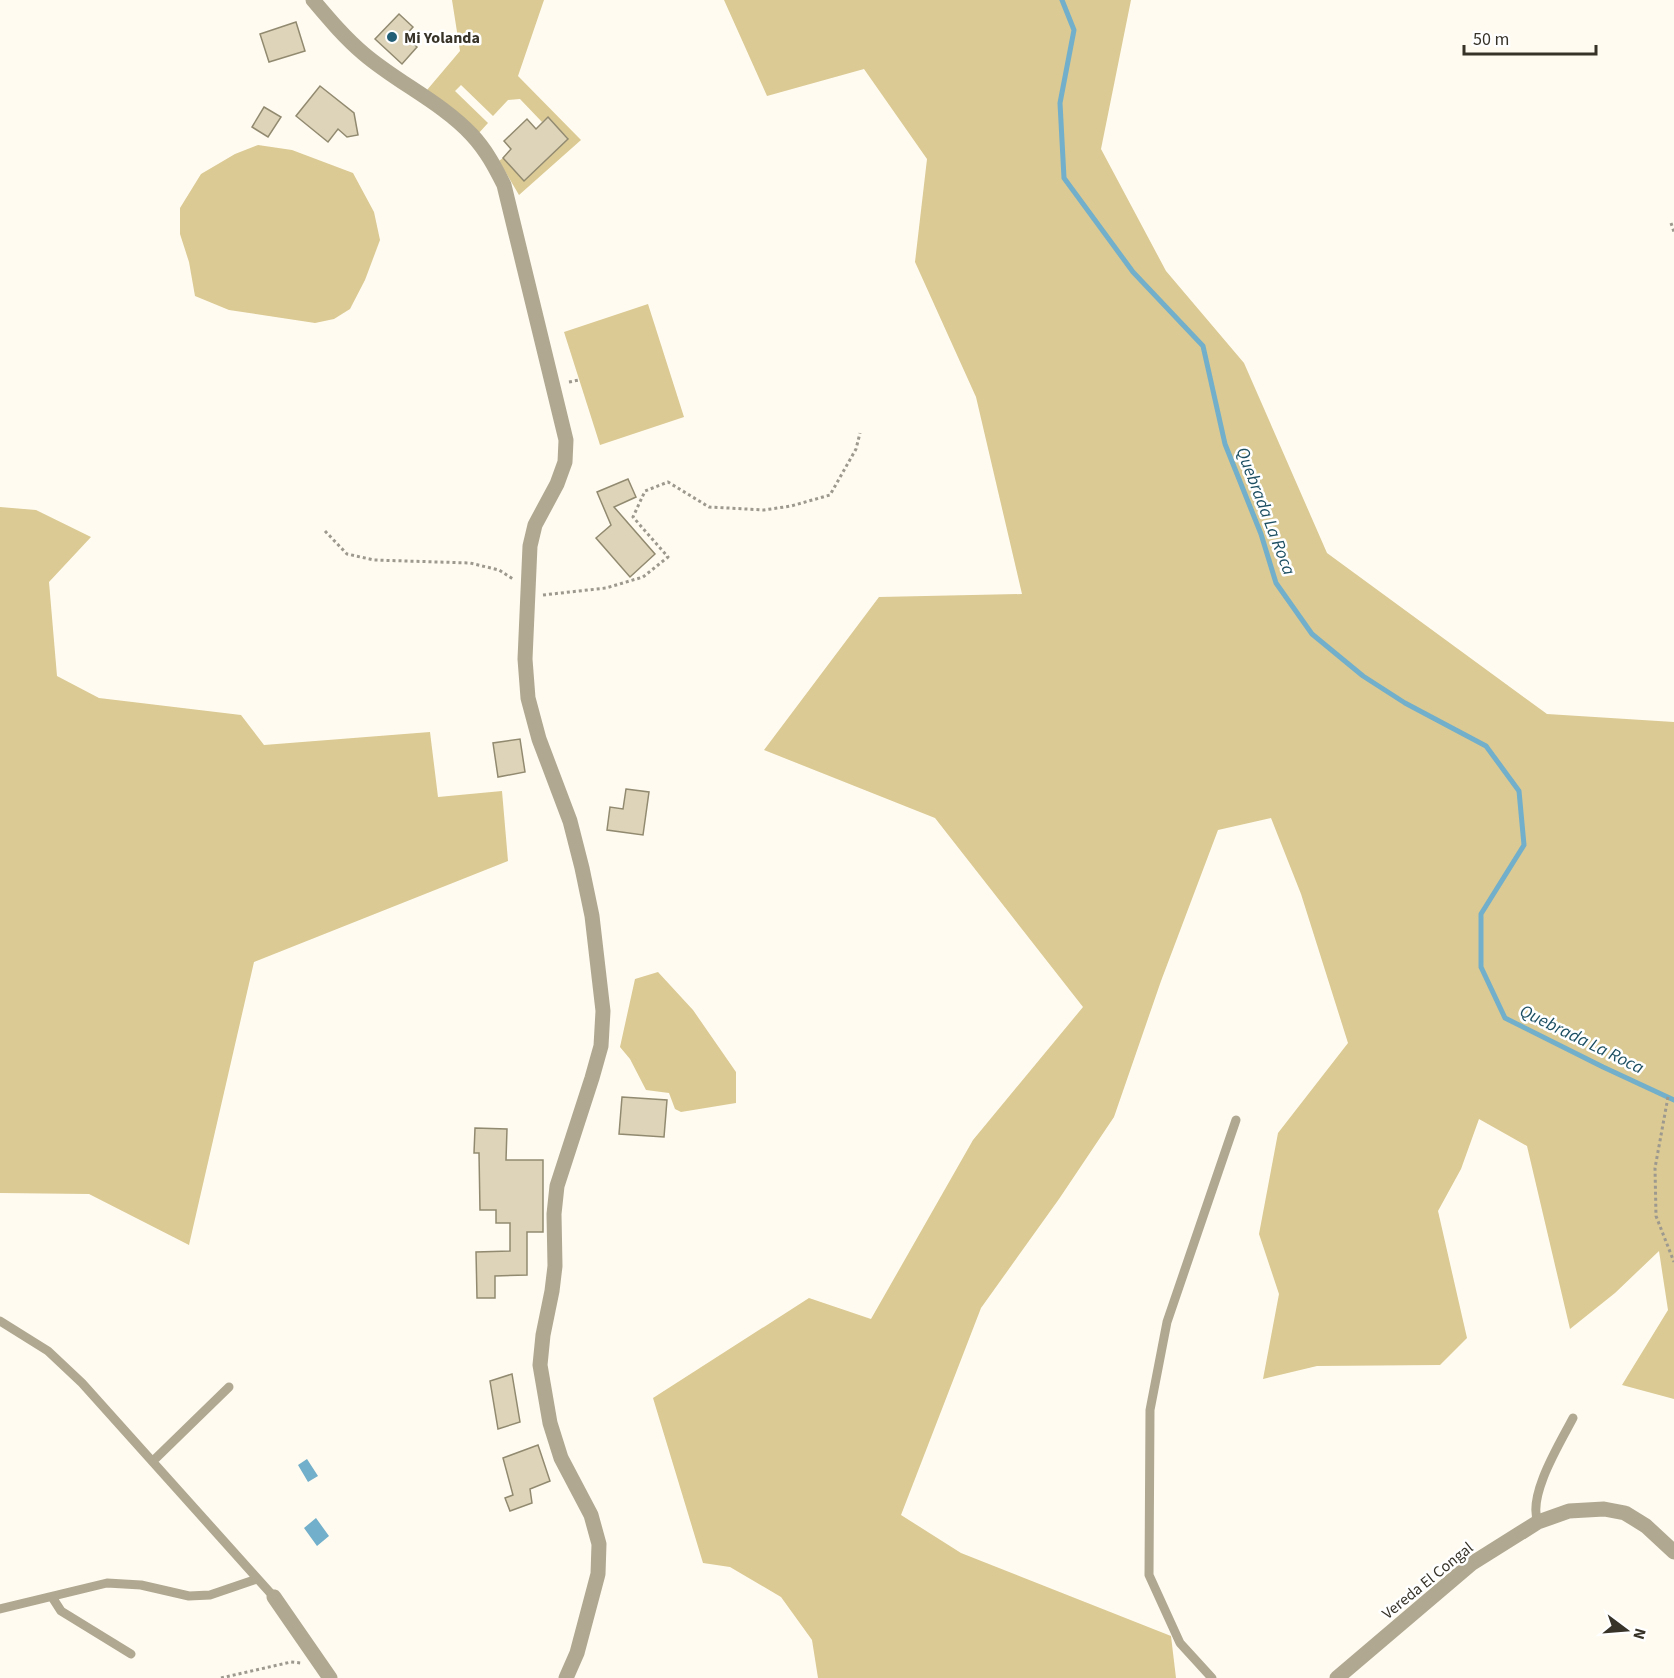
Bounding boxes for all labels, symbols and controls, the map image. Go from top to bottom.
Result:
scale bar [1464,18,1596,56]
place label: Mi Yolanda [404,27,480,49]
text: 50 m [1473,27,1509,52]
marker: Mi Yolanda [385,30,399,44]
water label: Quebrada La Roca [1230,444,1302,579]
water label: Quebrada La Roca [1516,999,1648,1080]
street label: Vereda El Congal [1377,1537,1478,1624]
north arrow [1596,1600,1656,1660]
text: N [1627,1626,1651,1642]

